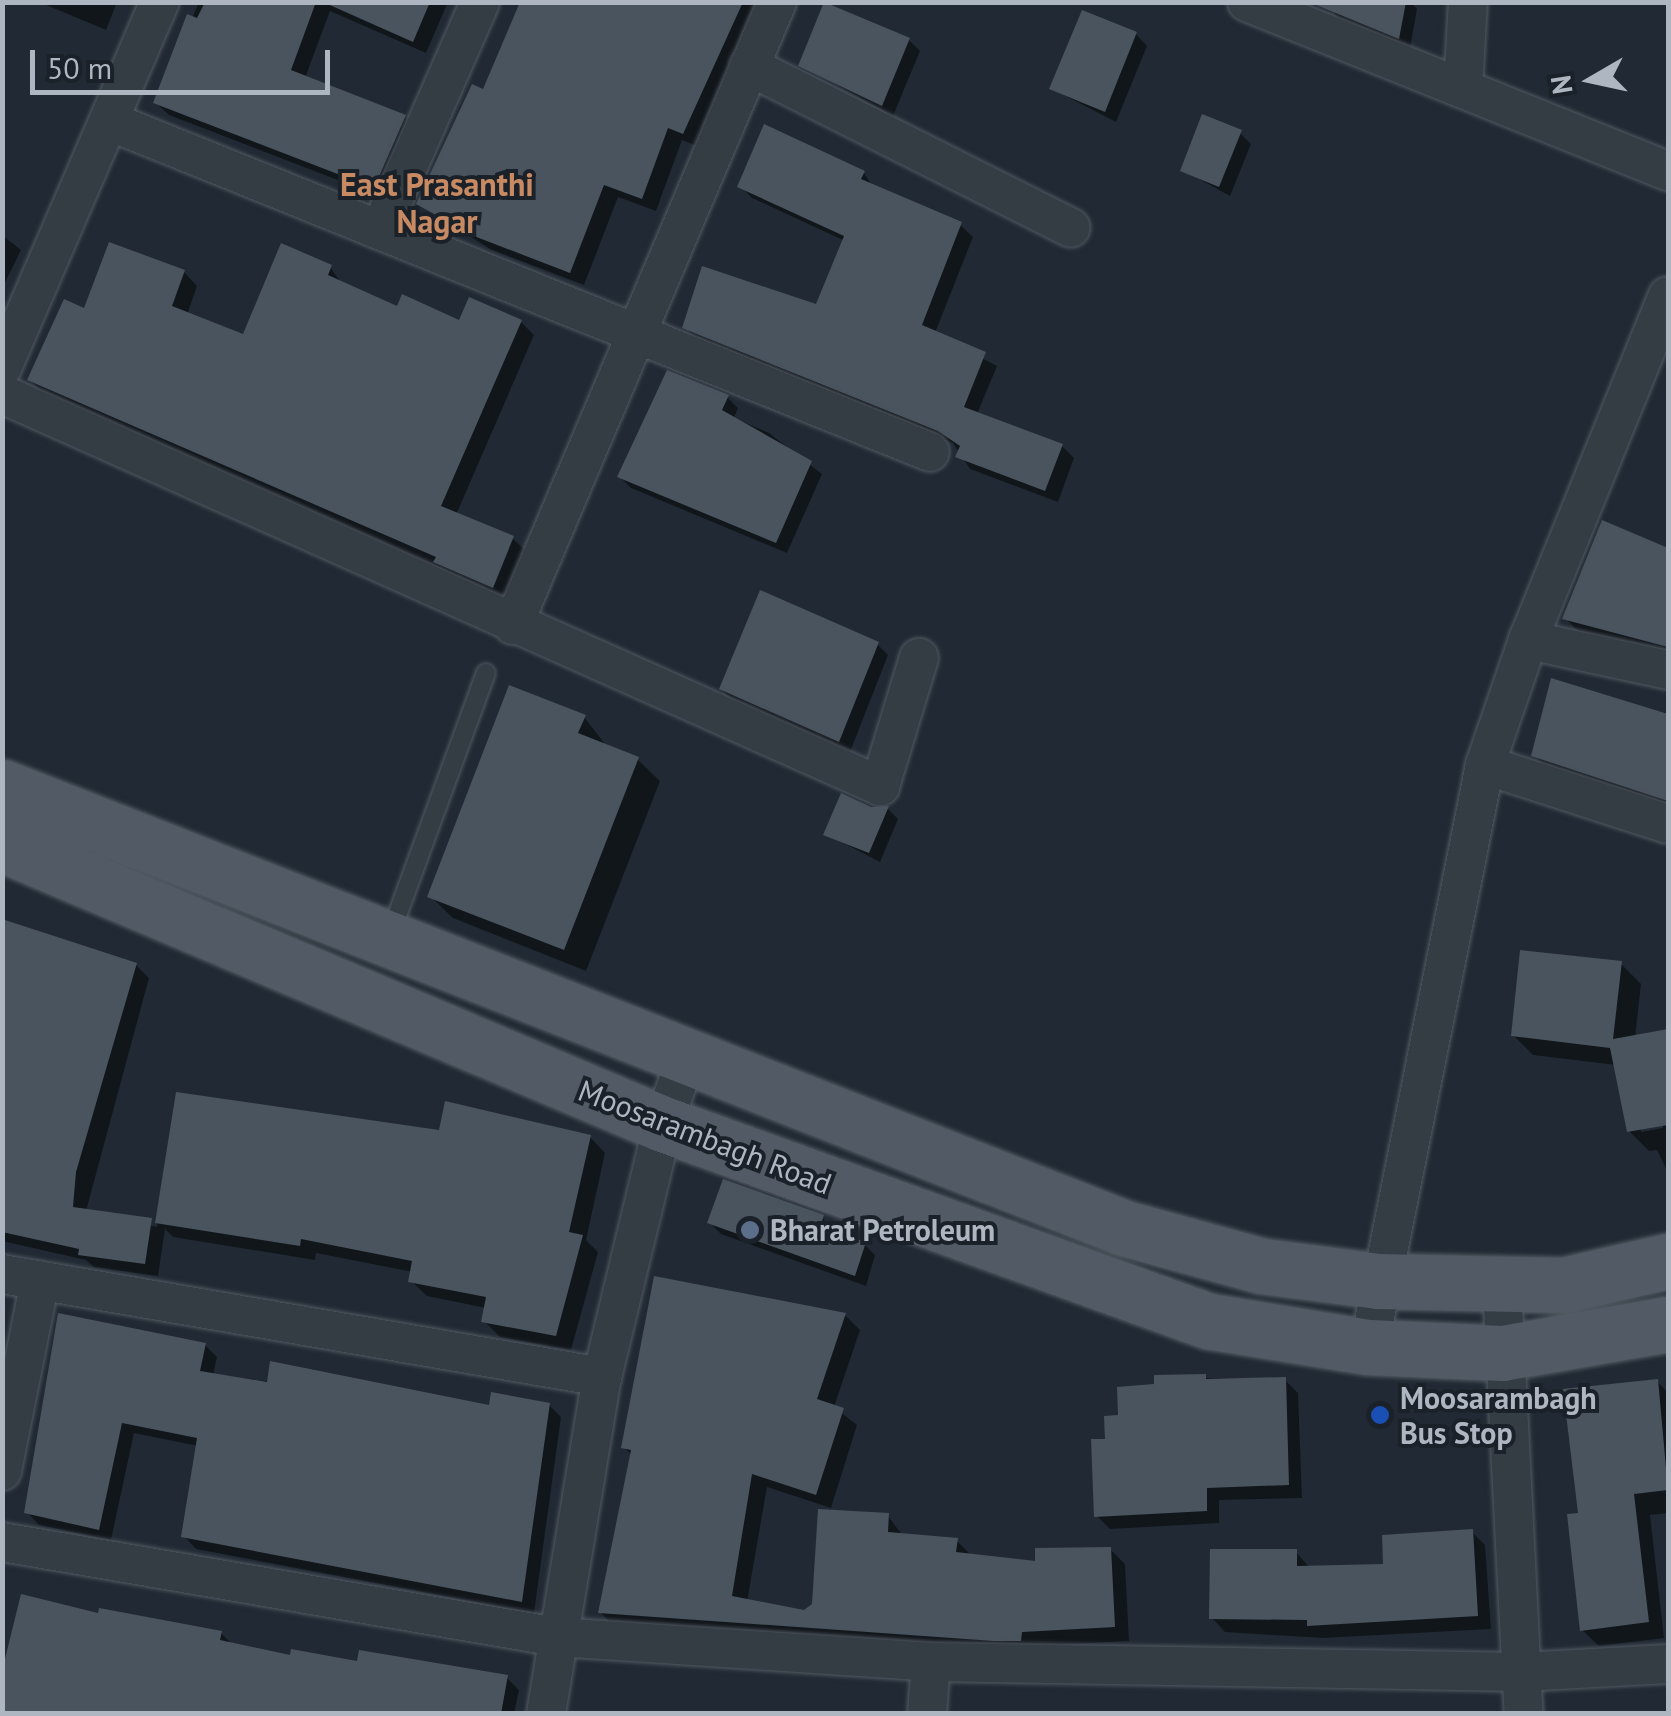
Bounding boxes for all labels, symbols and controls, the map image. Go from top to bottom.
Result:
scale bar [35,30,335,92]
north arrow [1541,30,1641,130]
text: 50 m [47,48,112,87]
text: N [1541,73,1581,97]
district label: East Prasanthi Nagar [340,166,534,241]
street label: Moosarambagh Road [573,1072,837,1202]
place label: Bharat Petroleum [770,1212,995,1248]
marker: Bharat Petroleum [739,1219,761,1241]
place label: Moosarambagh Bus Stop [1400,1380,1597,1450]
marker: Moosarambagh Bus Stop [1369,1404,1391,1426]

